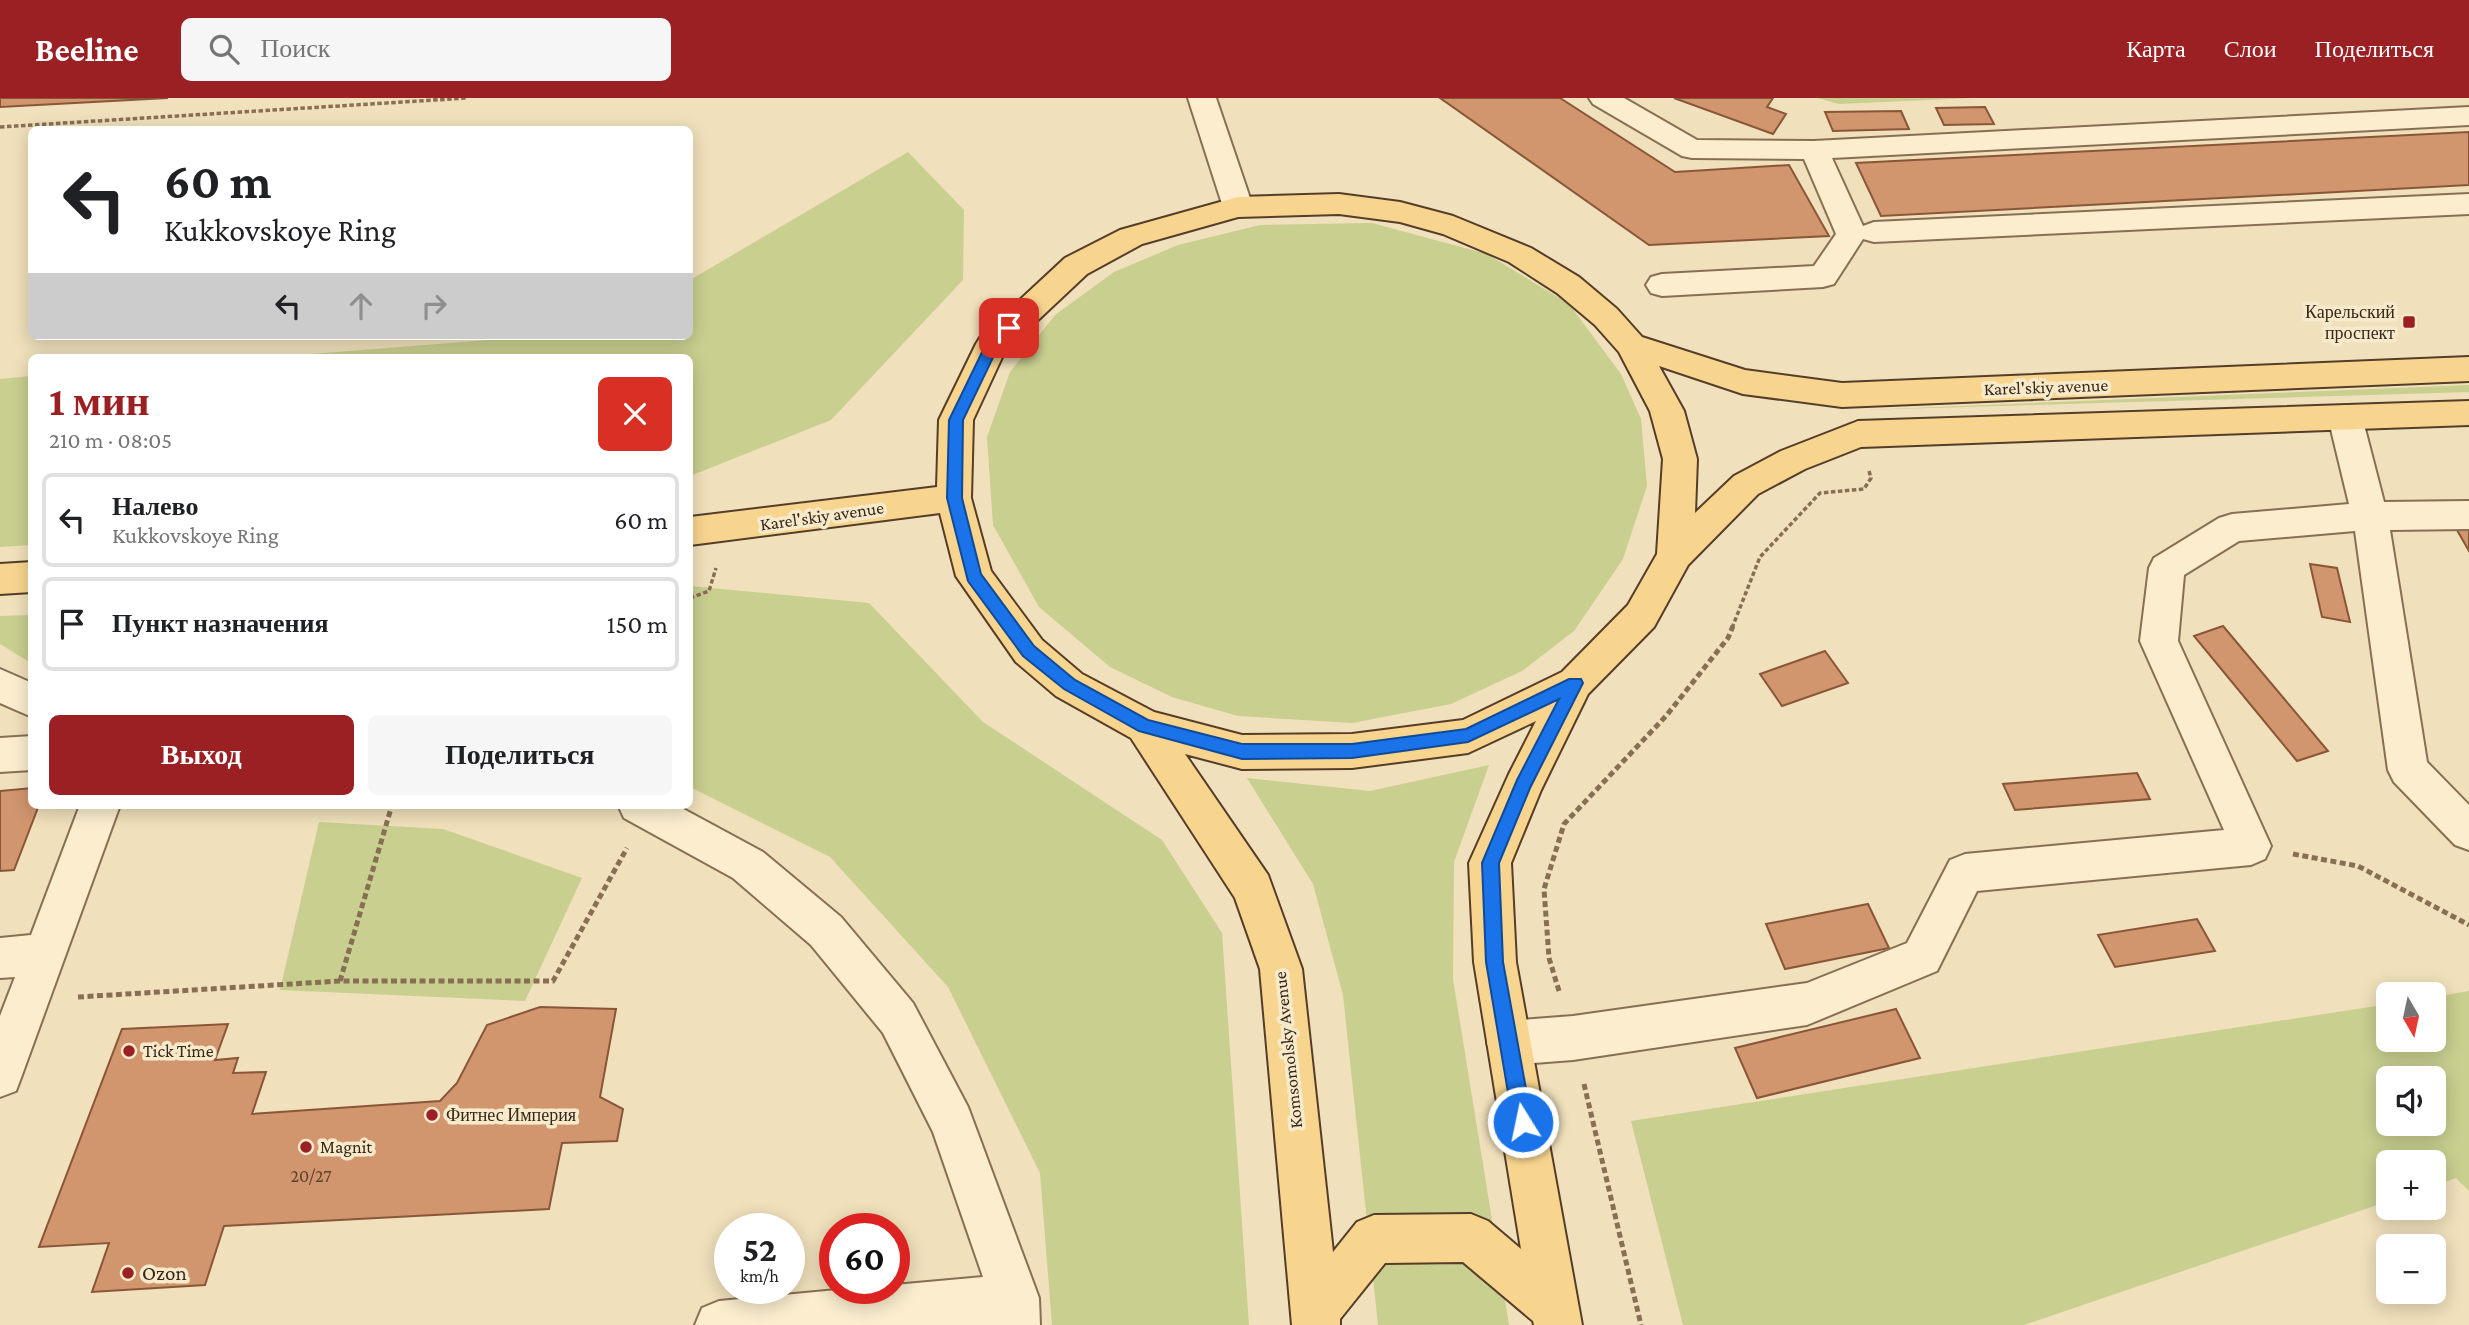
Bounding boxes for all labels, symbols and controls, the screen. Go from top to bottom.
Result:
search box [181,18,671,81]
icon: search [205,30,243,68]
text: Beeline [35,31,139,68]
text: Поиск [261,34,330,63]
text: Карта [2126,35,2186,62]
text: Слои [2224,35,2277,62]
text: Поделиться [2315,35,2434,62]
icon: left [49,154,140,245]
text: 60 m [164,154,271,209]
text: Kukkovskoye Ring [164,212,396,248]
icon: left [269,287,307,325]
icon: ahead [342,287,380,325]
icon: right [415,287,453,325]
pin [979,298,1039,358]
place label: Карельский проспект [2305,302,2395,343]
icon: arrive [990,309,1028,347]
marker: Карельский проспект [2401,314,2417,330]
street label: Karel'skiy avenue [1983,375,2109,399]
text: 1 мин [49,377,150,424]
button: close [598,377,672,451]
text: 210 m · 08:05 [49,427,172,453]
text: Налево [112,492,198,521]
street label: Karel'skiy avenue [759,497,885,535]
icon: left [53,501,91,539]
text: 60 m [614,506,668,535]
text: Kukkovskoye Ring [112,522,279,548]
icon: arrive [53,605,91,643]
text: Пункт назначения [112,609,329,638]
text: 150 m [607,610,668,639]
button: Выход [49,715,354,795]
button: Поделиться [368,715,672,795]
street label: Komsomolsky Avenue [1270,970,1306,1129]
north arrow [2376,982,2446,1052]
map controls [2376,982,2446,1304]
place label: Tick Time [143,1041,214,1061]
marker: Tick Time [121,1043,137,1059]
button: sound [2376,1066,2446,1136]
position arrow [1486,1085,1560,1159]
place label: Фитнес Империя [446,1105,576,1125]
marker: Фитнес Империя [424,1107,440,1123]
place label: Magnit [320,1137,373,1157]
marker: Magnit [298,1139,314,1155]
button: + [2376,1150,2446,1220]
house number: 20/27 [290,1166,332,1186]
speed limit sign: 60 [819,1213,910,1304]
text: 52 [742,1230,777,1269]
button: − [2376,1234,2446,1304]
place label: Ozon [142,1261,187,1285]
marker: Ozon [120,1265,136,1281]
text: km/h [740,1266,779,1286]

